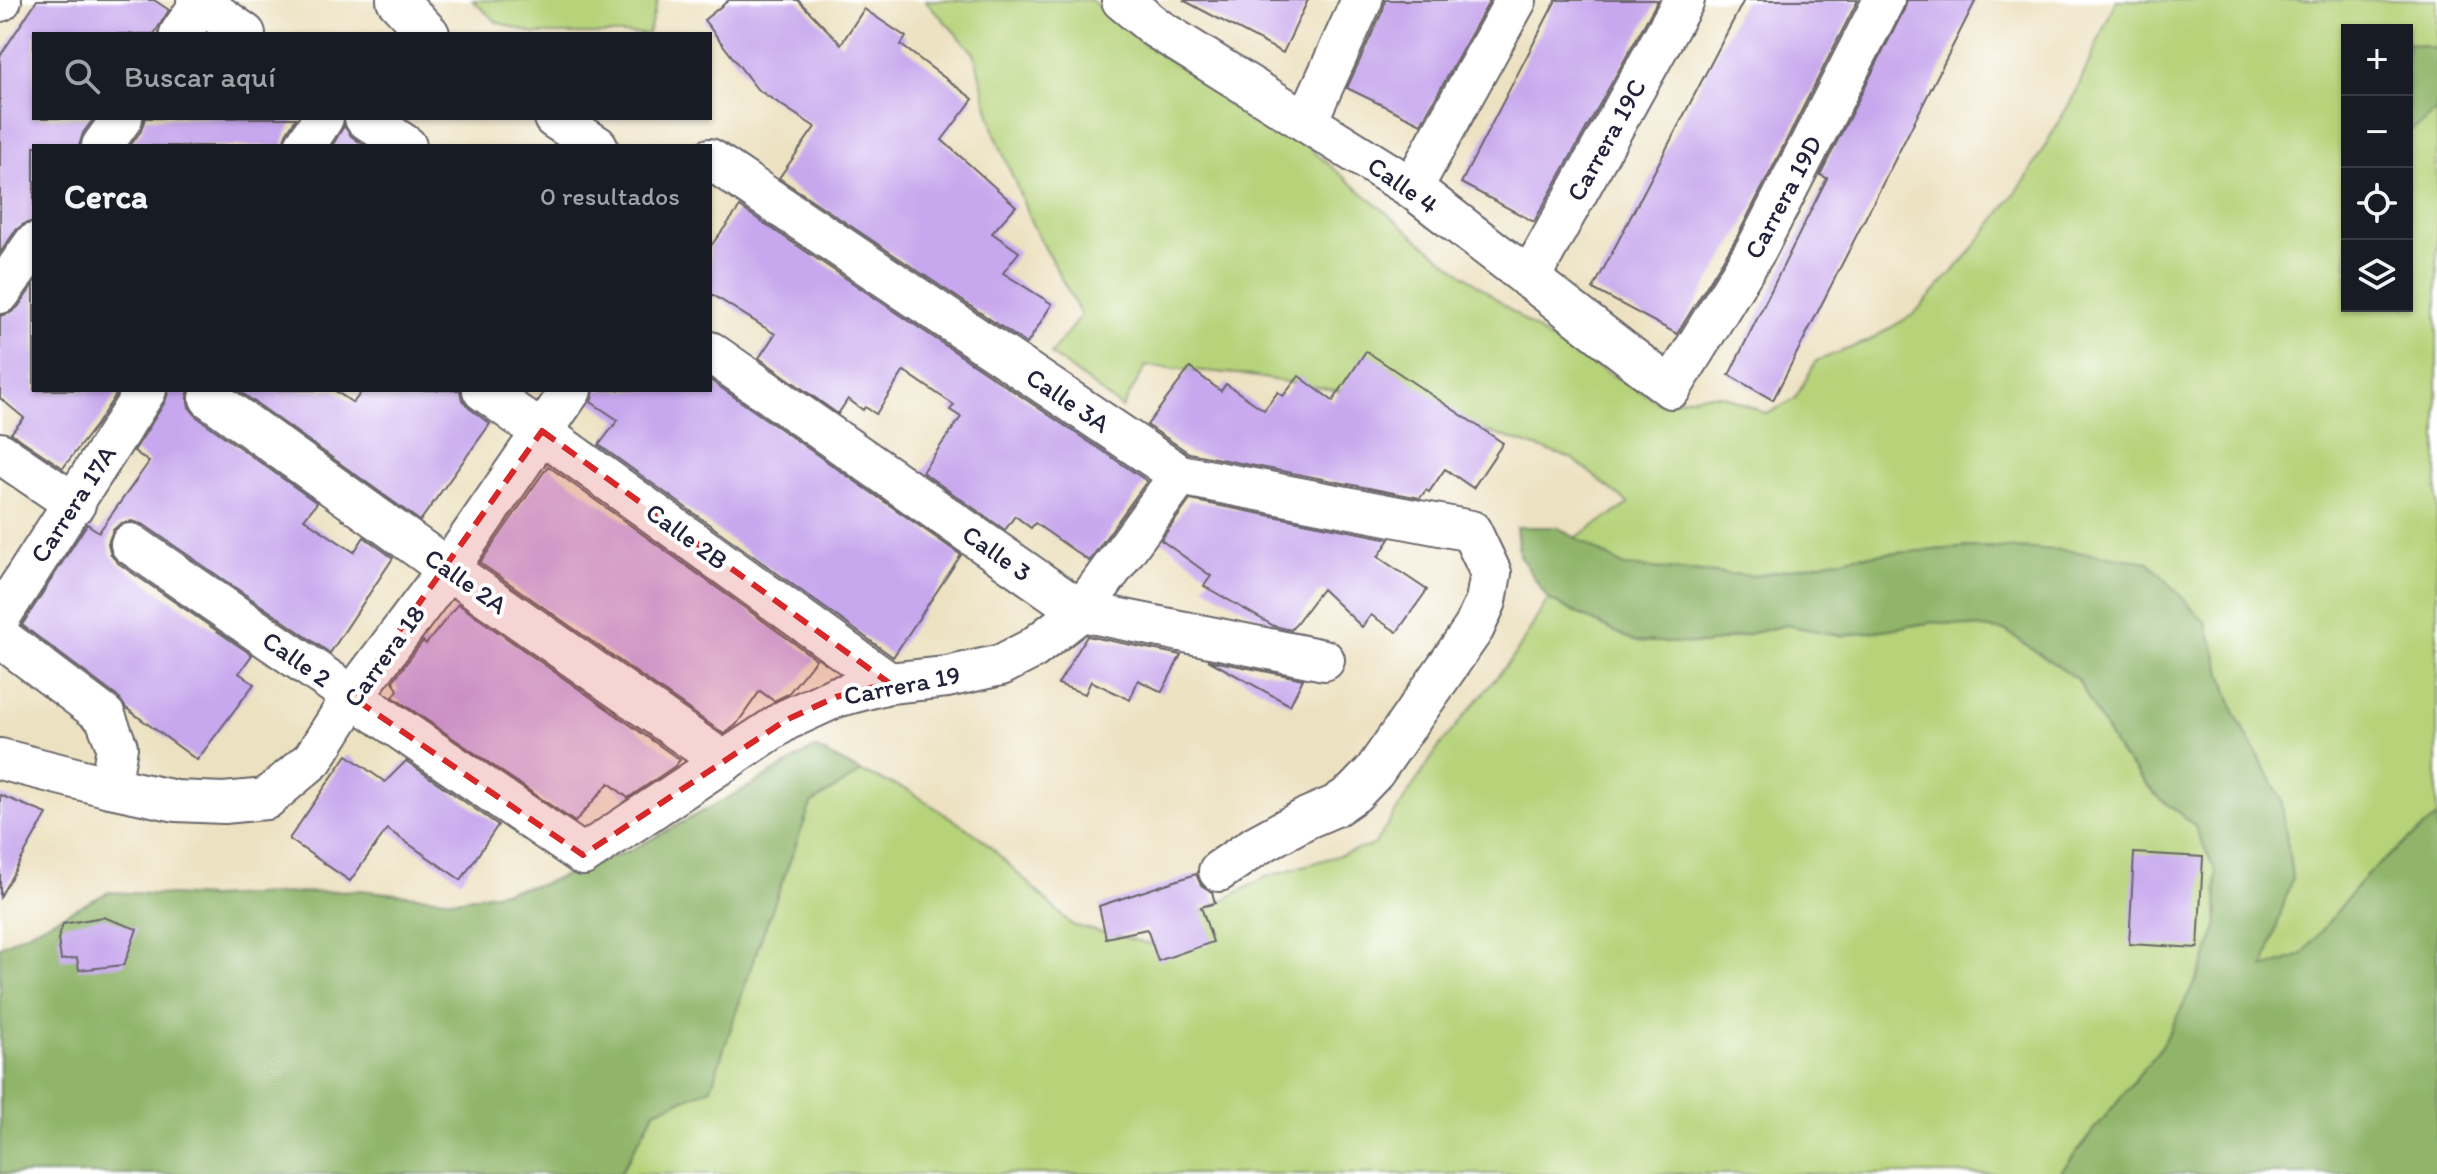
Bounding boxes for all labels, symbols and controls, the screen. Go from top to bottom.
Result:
map controls [2341,24,2413,312]
button: + [2341,24,2413,96]
search box [32,32,712,120]
icon: search [60,54,104,98]
text: Buscar aquí [124,58,276,95]
street label: Carrera 19C [1559,73,1653,207]
button: − [2341,96,2413,168]
street label: Carrera 19D [1737,130,1829,264]
street label: Calle 4 [1362,149,1445,221]
button: locate [2341,168,2413,240]
text: Cerca [64,176,148,217]
text: 0 resultados [540,180,680,212]
button: layers [2341,240,2413,312]
street label: Calle 3A [1020,360,1116,440]
street label: Carrera 17A [23,439,123,569]
street label: Calle 2B [640,496,734,576]
street label: Calle 3 [956,518,1038,588]
street label: Calle 2A [419,541,514,621]
street label: Carrera 18 [336,599,432,713]
street label: Calle 2 [256,624,338,694]
street label: Carrera 19 [841,658,963,712]

